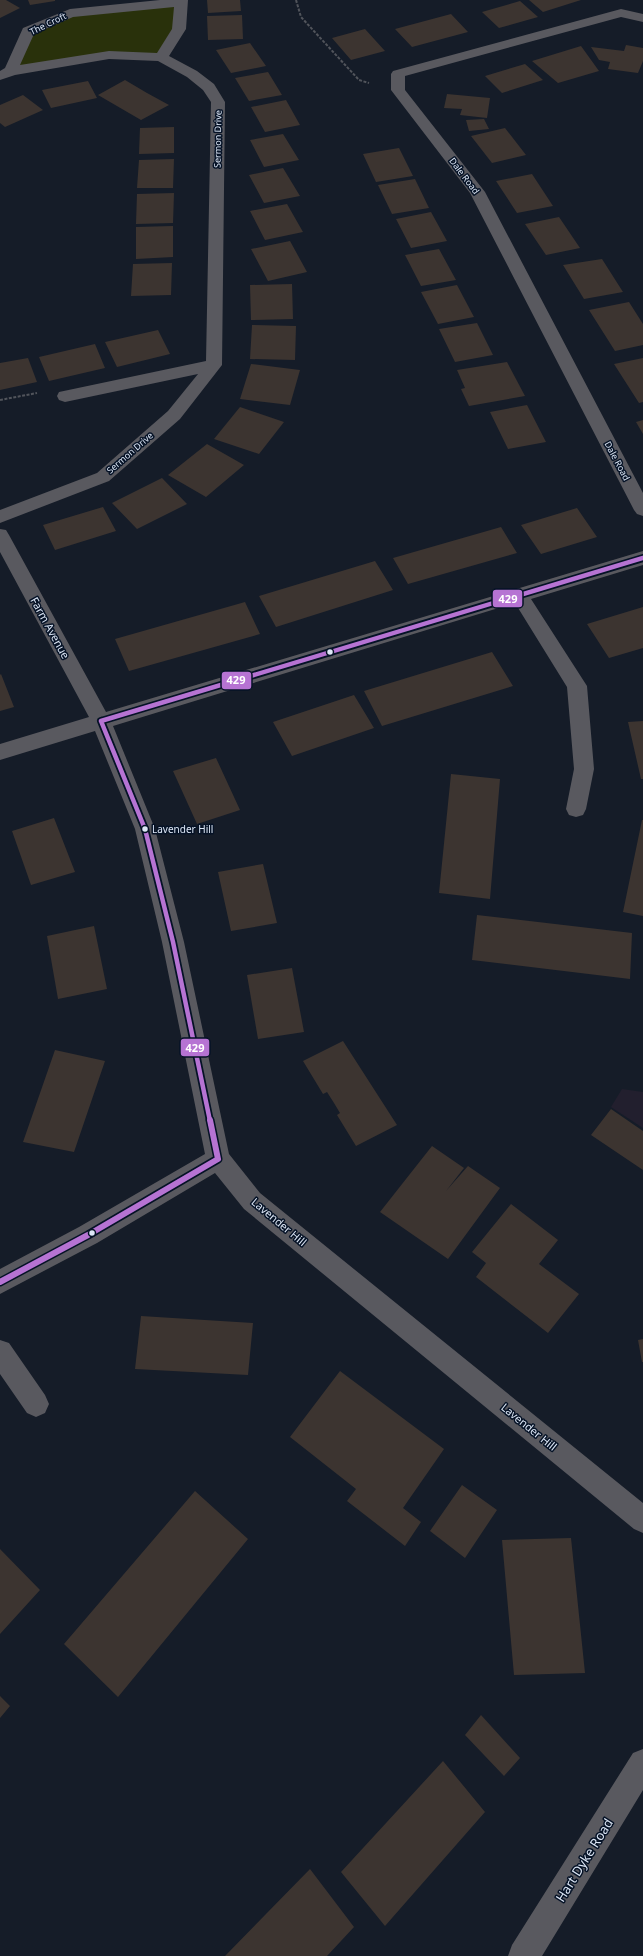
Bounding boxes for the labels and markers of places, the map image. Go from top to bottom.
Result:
unlabelled marker [325,647,335,657]
place label: Lavender Hill [152,822,213,836]
marker: Lavender Hill [140,824,150,834]
unlabelled marker [87,1228,97,1238]

